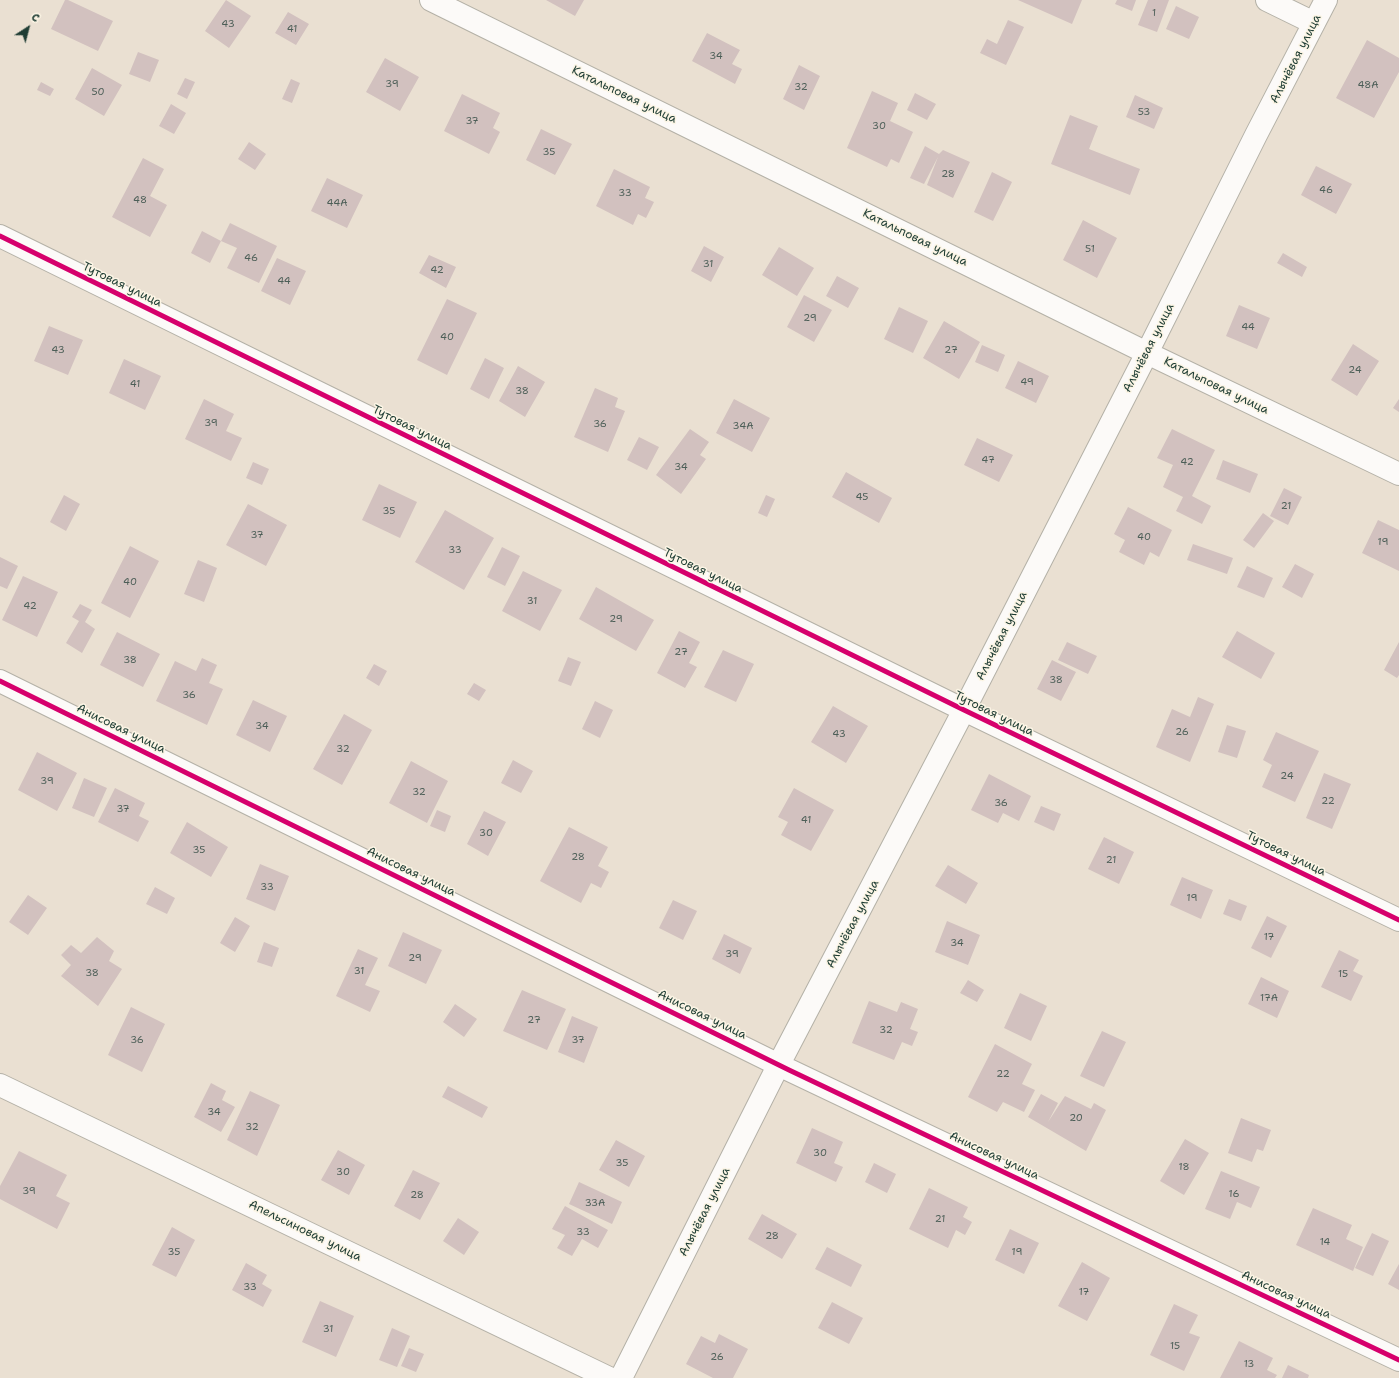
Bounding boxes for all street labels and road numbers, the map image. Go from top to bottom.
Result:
street label: Алычёвая улица [1267,12,1325,106]
street label: Катальповая улица [569,63,679,127]
street label: Катальповая улица [860,206,970,270]
street label: Тутовая улица [80,260,164,310]
street label: Алычёвая улица [1120,301,1178,395]
street label: Катальповая улица [1161,354,1271,418]
street label: Тутовая улица [370,403,454,453]
street label: Тутовая улица [661,546,745,596]
street label: Алычёвая улица [973,589,1031,683]
street label: Тутовая улица [952,689,1036,739]
street label: Анисовая улица [74,701,168,757]
street label: Тутовая улица [1244,829,1328,879]
street label: Анисовая улица [364,844,458,900]
street label: Алычёвая улица [824,877,882,971]
street label: Анисовая улица [655,987,749,1043]
street label: Анисовая улица [947,1129,1041,1183]
street label: Алычёвая улица [676,1165,734,1259]
street label: Апельсиновая улица [246,1197,364,1265]
street label: Анисовая улица [1239,1268,1333,1322]

